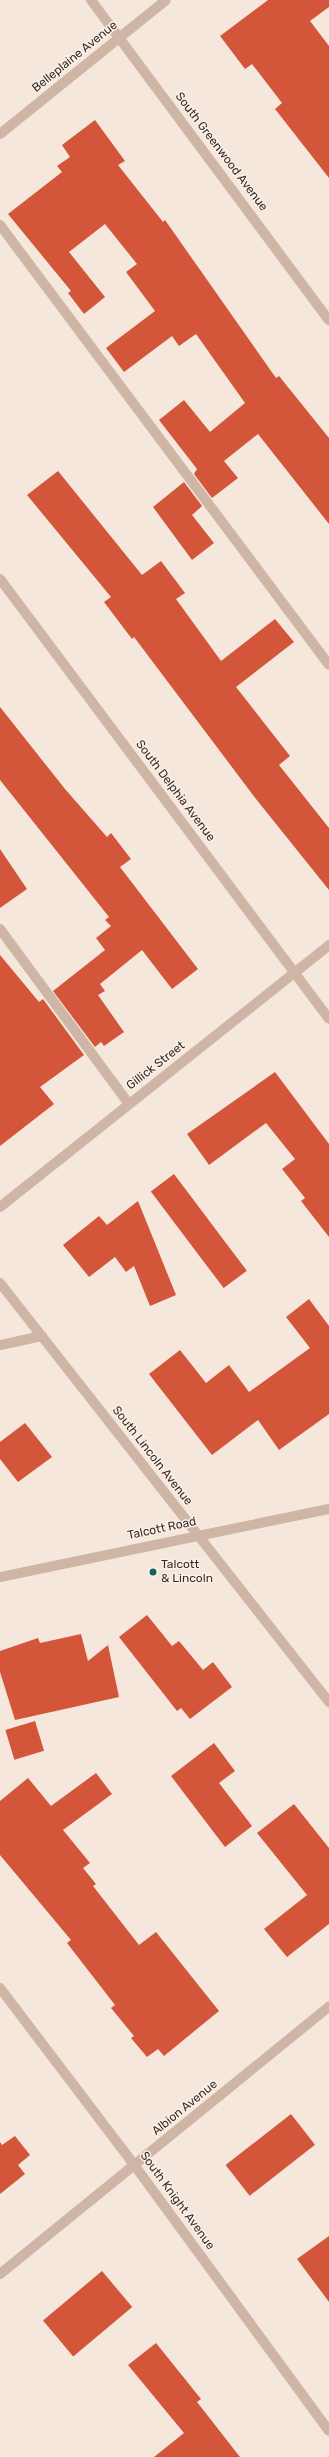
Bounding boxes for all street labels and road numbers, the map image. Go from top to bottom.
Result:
street label: Belleplaine Avenue [29,18,121,96]
street label: South Greenwood Avenue [172,90,270,214]
street label: South Delphia Avenue [132,737,218,845]
street label: Gillick Street [124,1039,188,1093]
street label: South Lincoln Avenue [109,1403,195,1509]
street label: Talcott Road [126,1515,198,1543]
street label: Albion Avenue [149,2077,221,2139]
street label: South Knight Avenue [137,2149,217,2253]

